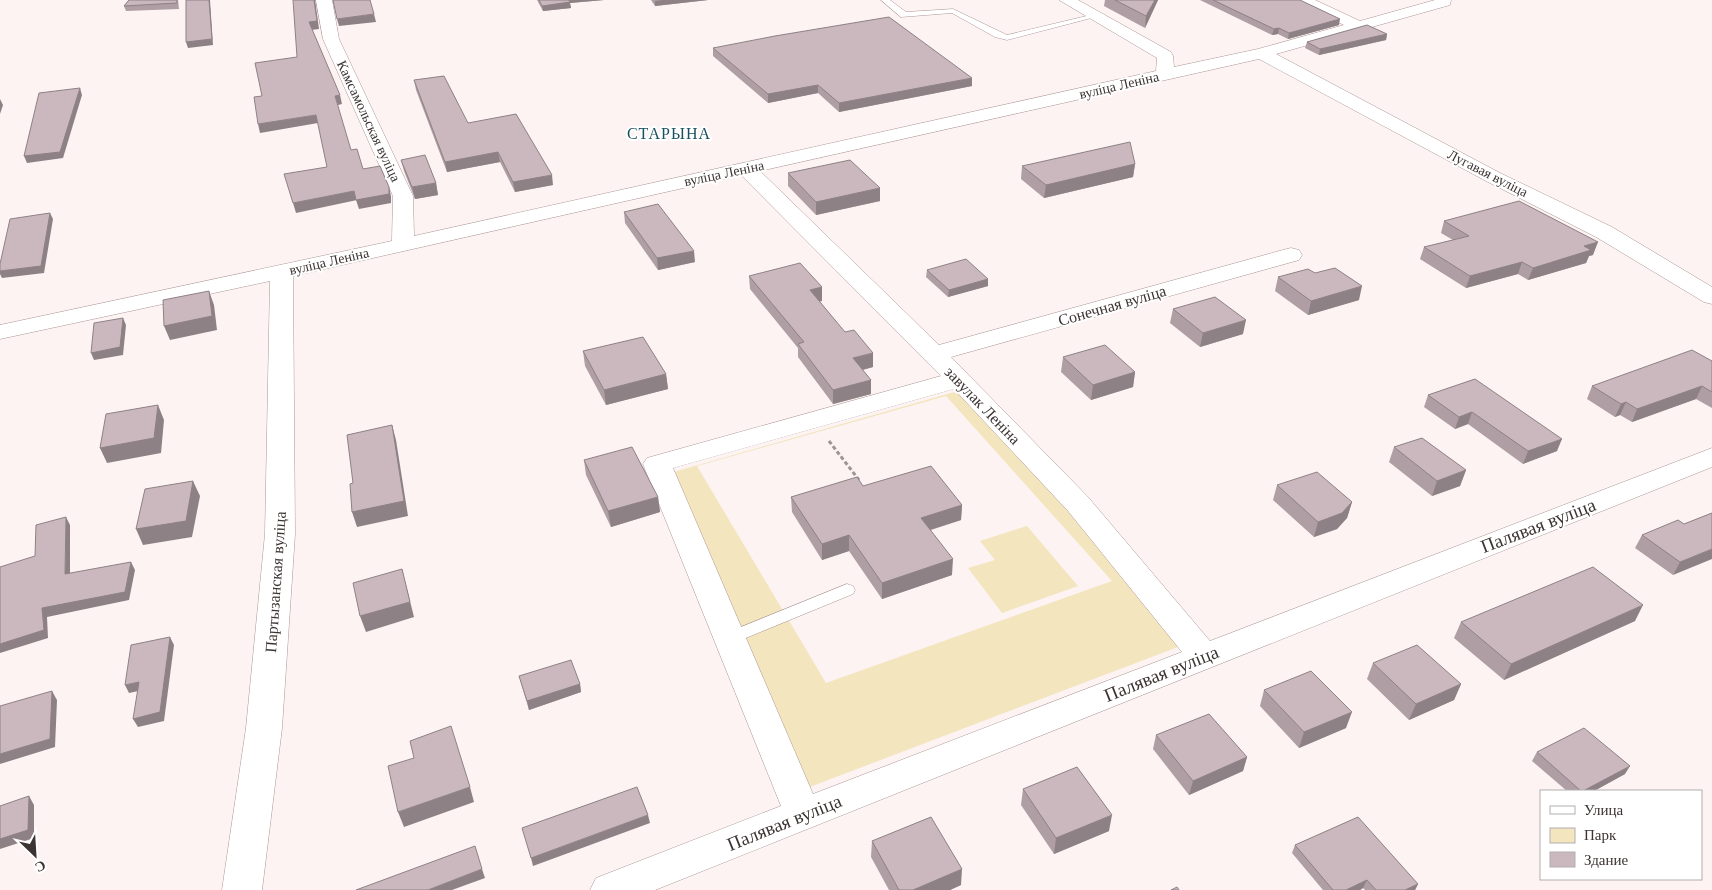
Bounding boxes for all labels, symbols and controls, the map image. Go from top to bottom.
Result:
street label: Камсамольская вуліца [334,58,404,185]
street label: вуліца Леніна [1078,69,1161,102]
district label: СТАРЫНА [627,125,711,142]
street label: Лугавая вуліца [1445,147,1531,200]
street label: вуліца Леніна [683,158,766,189]
street label: вуліца Леніна [288,245,371,278]
street label: Сонечная вуліца [1056,282,1168,330]
street label: завулак Леніна [941,363,1024,448]
street label: Палявая вуліца [1478,494,1599,557]
street label: Партызанская вуліца [262,511,290,653]
street label: Палявая вуліца [1101,641,1222,706]
street label: Палявая вуліца [724,790,845,855]
legend [1540,790,1702,880]
text: Улица [1584,802,1623,818]
text: Парк [1584,827,1617,843]
north arrow [10,830,60,880]
text: Здание [1584,852,1628,868]
text: С [33,857,48,875]

